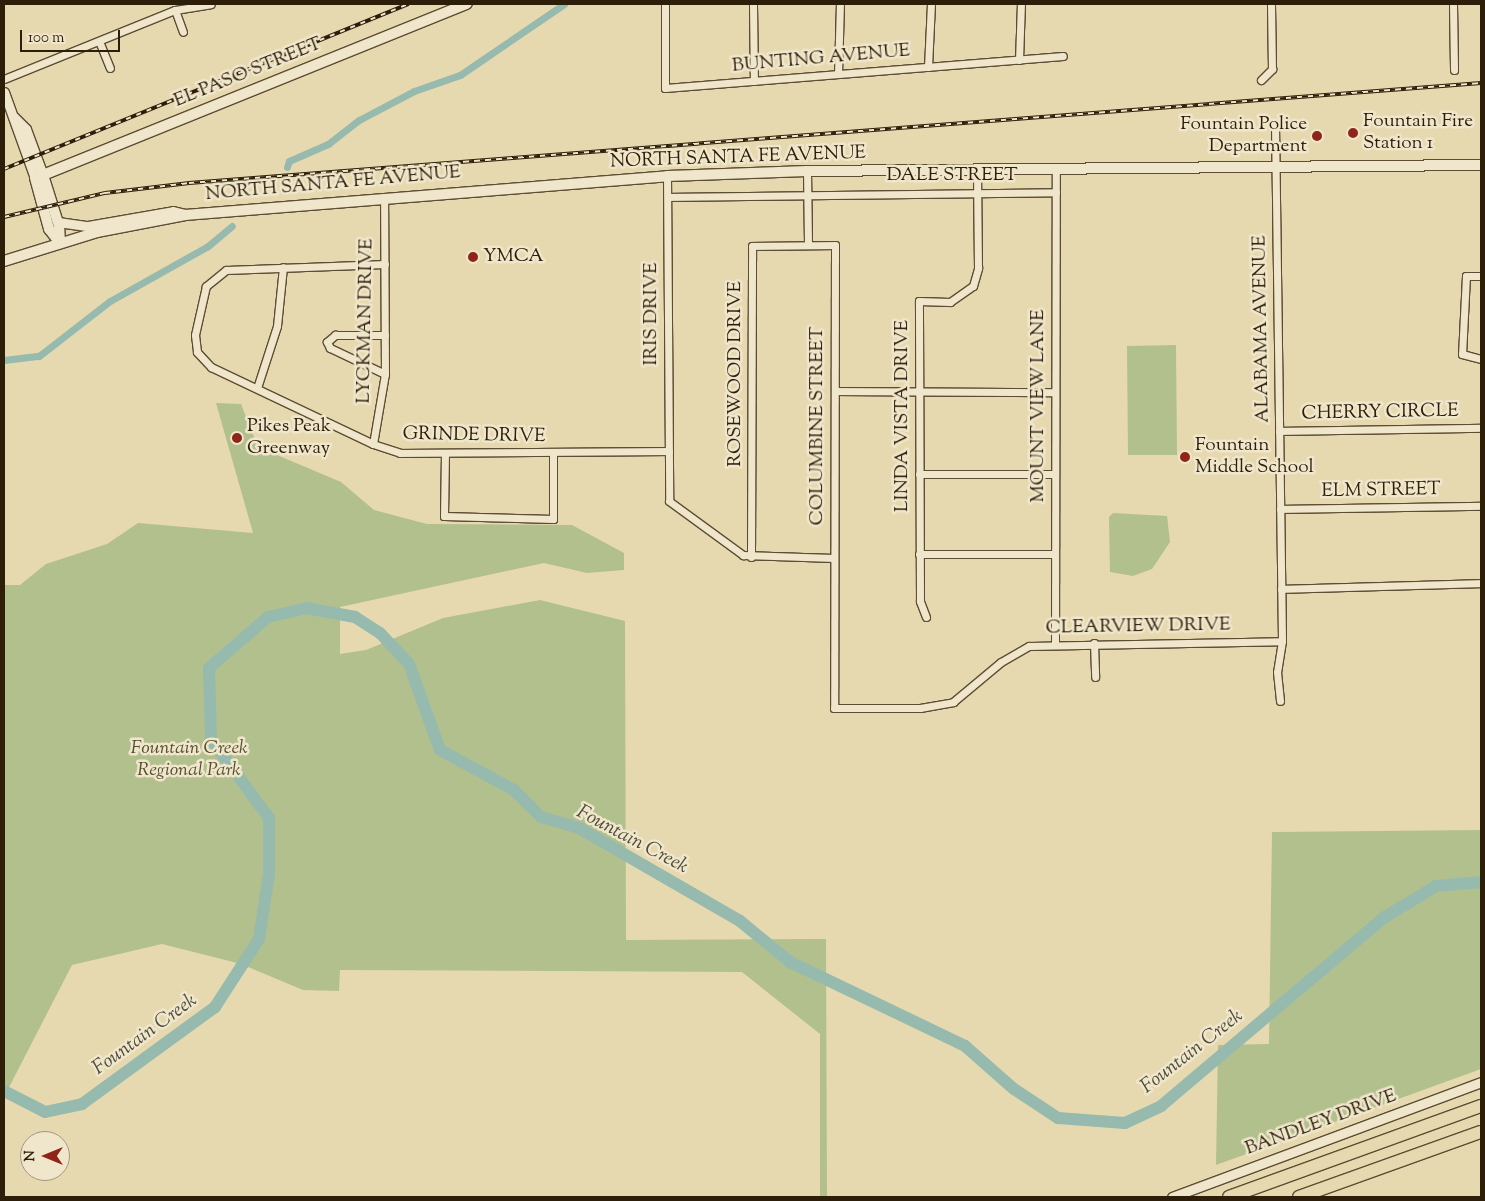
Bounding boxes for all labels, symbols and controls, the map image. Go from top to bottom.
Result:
scale bar [22,20,122,52]
text: 100 m [28,28,64,49]
street label: EL PASO STREET [171,33,325,113]
street label: BUNTING AVENUE [731,40,911,78]
place label: Fountain Fire Station 1 [1363,111,1473,155]
place label: Fountain Police Department [1180,114,1307,158]
marker: Fountain Fire Station 1 [1347,127,1359,139]
marker: Fountain Police Department [1311,130,1323,142]
street label: NORTH SANTA FE AVENUE [610,142,866,174]
street label: NORTH SANTA FE AVENUE [204,161,462,207]
street label: DALE STREET [886,165,1018,187]
street label: ALABAMA AVENUE [1249,235,1275,423]
street label: LYCKMAN DRIVE [353,238,379,404]
place label: YMCA [483,246,544,268]
marker: YMCA [467,251,479,263]
street label: IRIS DRIVE [641,262,663,366]
street label: ROSEWOOD DRIVE [725,281,747,467]
street label: MOUNT VIEW LANE [1028,309,1050,503]
street label: LINDA VISTA DRIVE [892,320,914,512]
street label: COLUMBINE STREET [807,327,829,525]
street label: CHERRY CIRCLE [1301,400,1459,426]
place label: Pikes Peak Greenway [247,416,331,460]
street label: GRINDE DRIVE [402,423,546,449]
marker: Pikes Peak Greenway [231,432,243,444]
place label: Fountain Middle School [1195,435,1314,479]
marker: Fountain Middle School [1179,451,1191,463]
street label: ELM STREET [1321,479,1441,503]
street label: CLEARVIEW DRIVE [1045,614,1231,640]
park label: Fountain Creek Regional Park [130,738,248,782]
water label: Fountain Creek [572,800,692,880]
water label: Fountain Creek [88,989,202,1081]
water label: Fountain Creek [1136,1005,1248,1099]
street label: BANDLEY DRIVE [1242,1085,1400,1161]
north arrow [20,1131,70,1181]
text: N [21,1150,41,1162]

